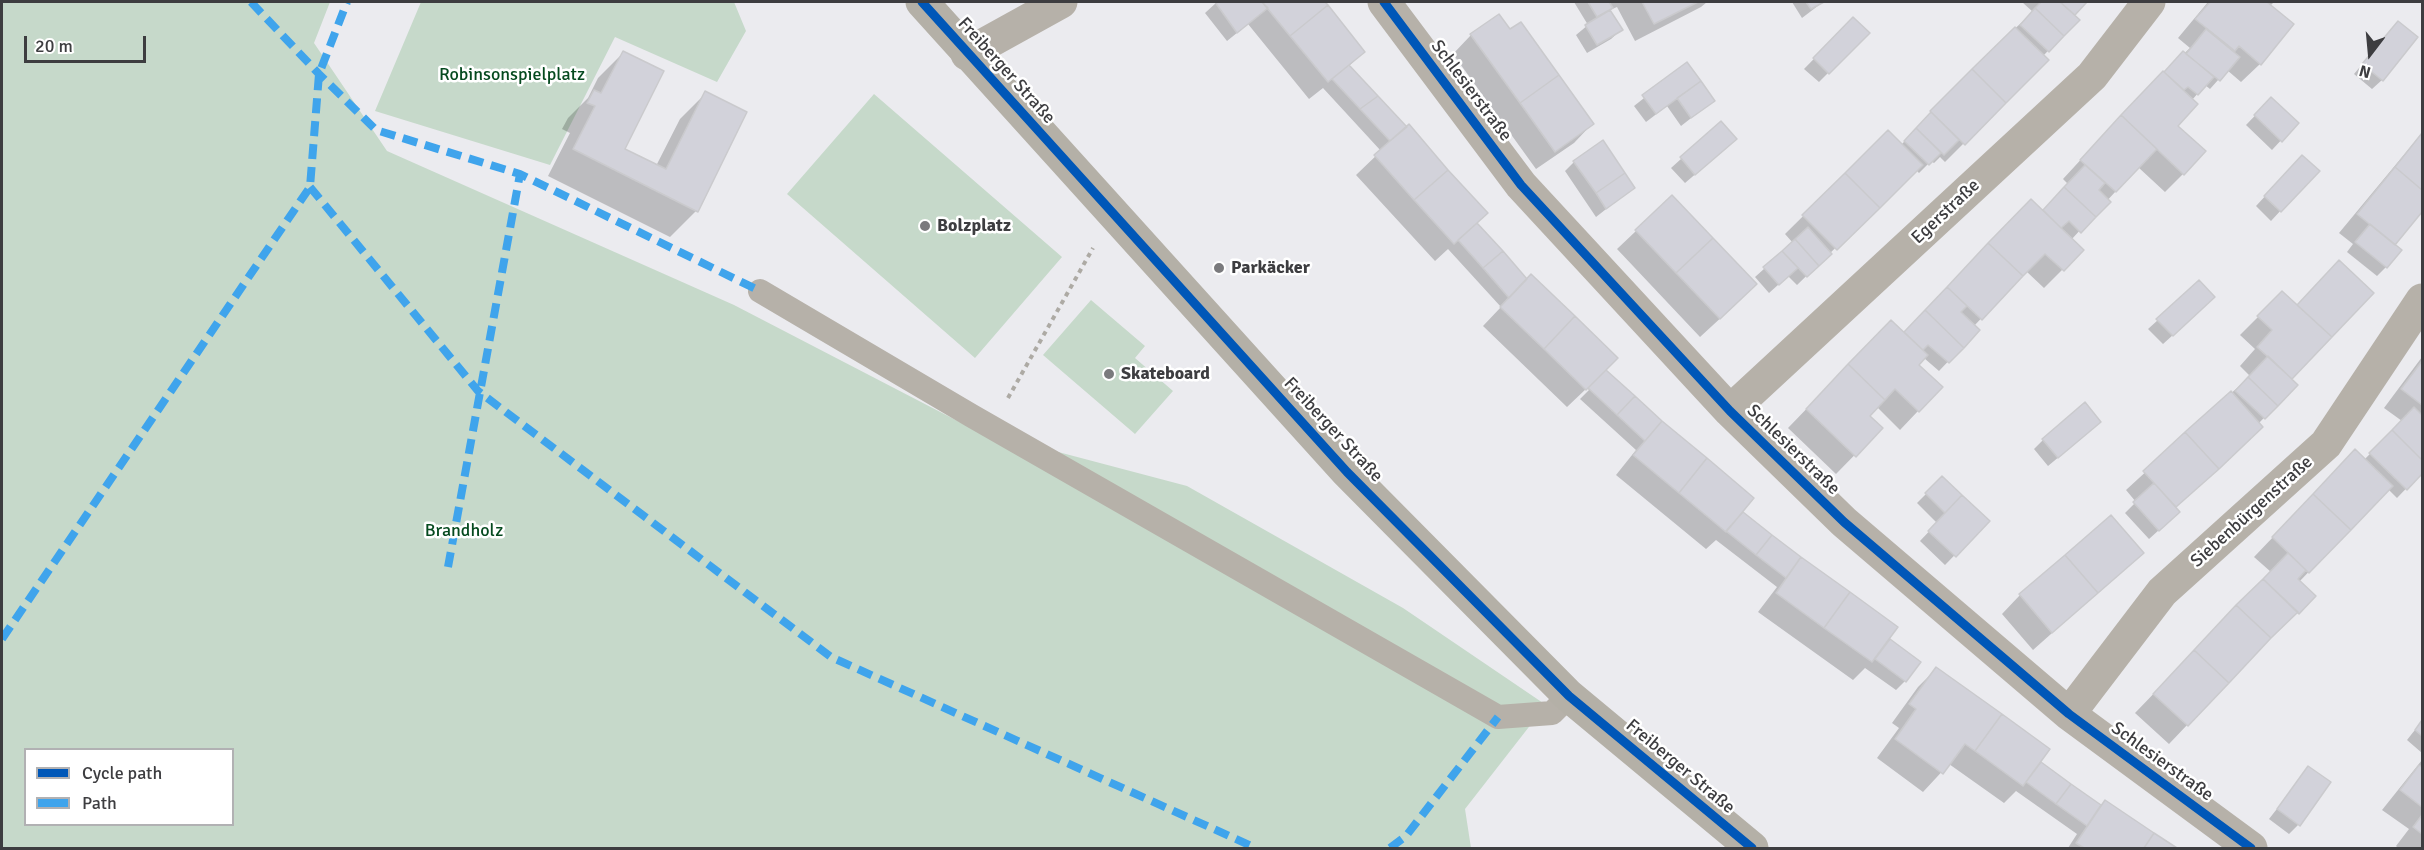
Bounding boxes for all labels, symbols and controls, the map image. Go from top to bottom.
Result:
street label: Freiberger Straße [953,13,1059,129]
scale bar [27,24,148,62]
north arrow [2340,24,2400,84]
text: 20 m [35,35,73,57]
street label: Schlesierstraße [1426,36,1516,146]
text: N [2357,60,2373,82]
park label: Robinsonspielplatz [439,64,585,86]
street label: Egerstraße [1907,175,1985,249]
place label: Bolzplatz [937,215,1011,237]
marker: Bolzplatz [918,219,932,233]
place label: Parkäcker [1231,257,1310,279]
marker: Parkäcker [1212,261,1226,275]
place label: Skateboard [1121,363,1210,385]
marker: Skateboard [1102,367,1116,381]
street label: Freiberger Straße [1279,373,1387,487]
street label: Schlesierstraße [1742,400,1844,500]
street label: Siebenbürgenstraße [2187,452,2317,572]
park label: Brandholz [425,520,503,542]
street label: Freiberger Straße [1621,715,1739,819]
street label: Schlesierstraße [2107,718,2217,806]
legend [24,748,234,826]
text: Cycle path [82,762,162,784]
text: Path [82,792,117,814]

